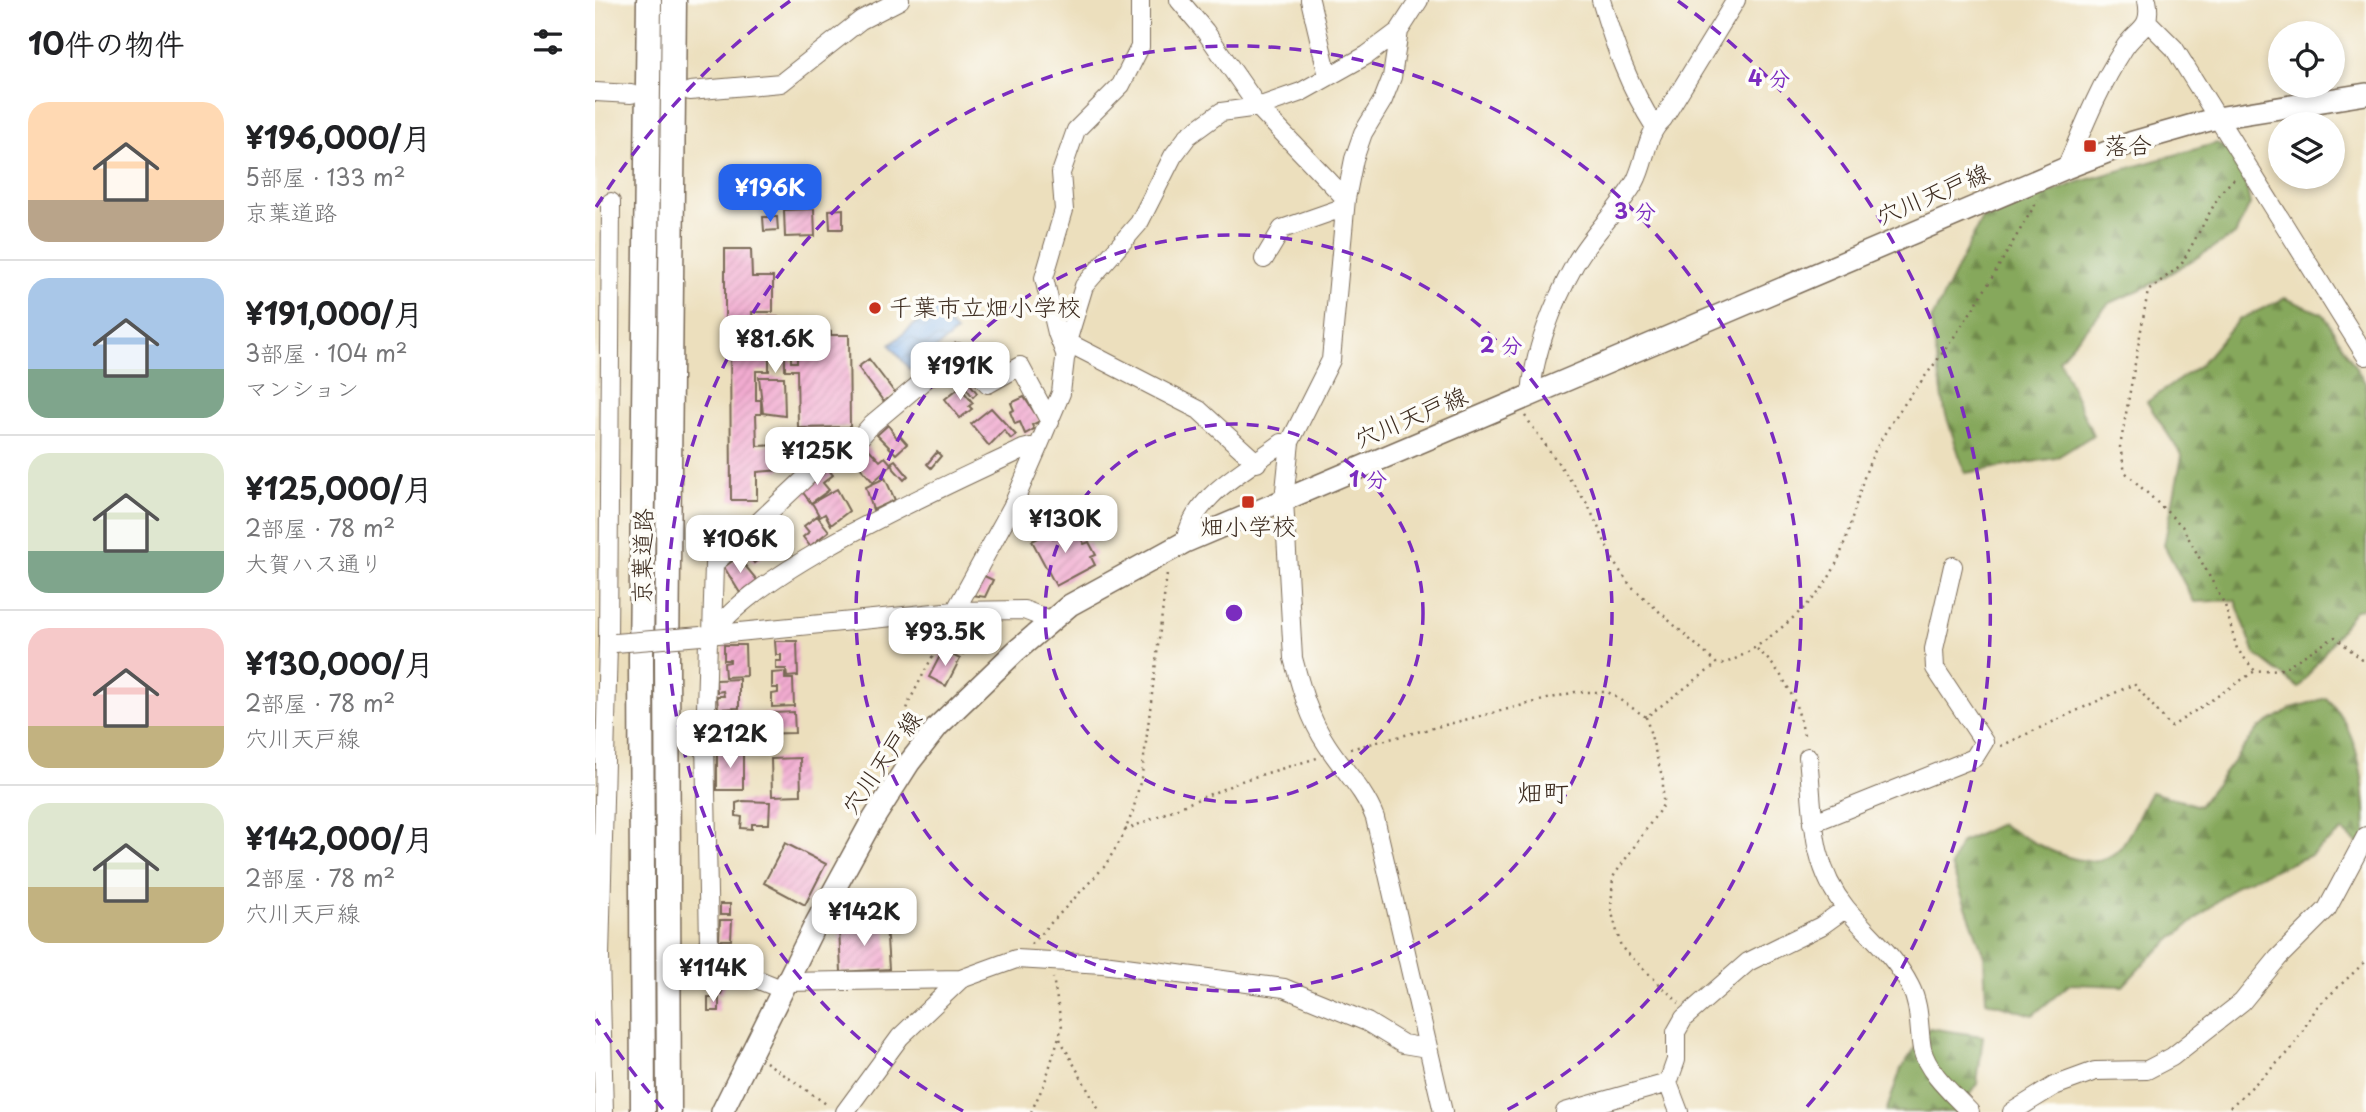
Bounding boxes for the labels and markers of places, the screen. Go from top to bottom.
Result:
place label: 落合 [2104,126,2152,162]
marker: 落合 [2082,138,2098,154]
pin: ¥196K [721,164,819,224]
place label: 千葉市立畑小学校 [889,288,1081,324]
marker: 千葉市立畑小学校 [867,300,883,316]
pin: ¥81.6K [718,316,832,375]
pin: ¥191K [911,342,1009,402]
pin: ¥125K [768,428,866,487]
marker: 畑小学校 [1240,494,1256,510]
pin: ¥130K [1016,496,1114,555]
place label: 畑小学校 [1200,507,1296,543]
pin: ¥106K [691,516,789,575]
centre of rings [1222,601,1246,625]
pin: ¥93.5K [888,608,1002,668]
pin: ¥212K [681,710,779,770]
pin: ¥142K [815,888,913,948]
pin: ¥114K [664,944,762,1004]

